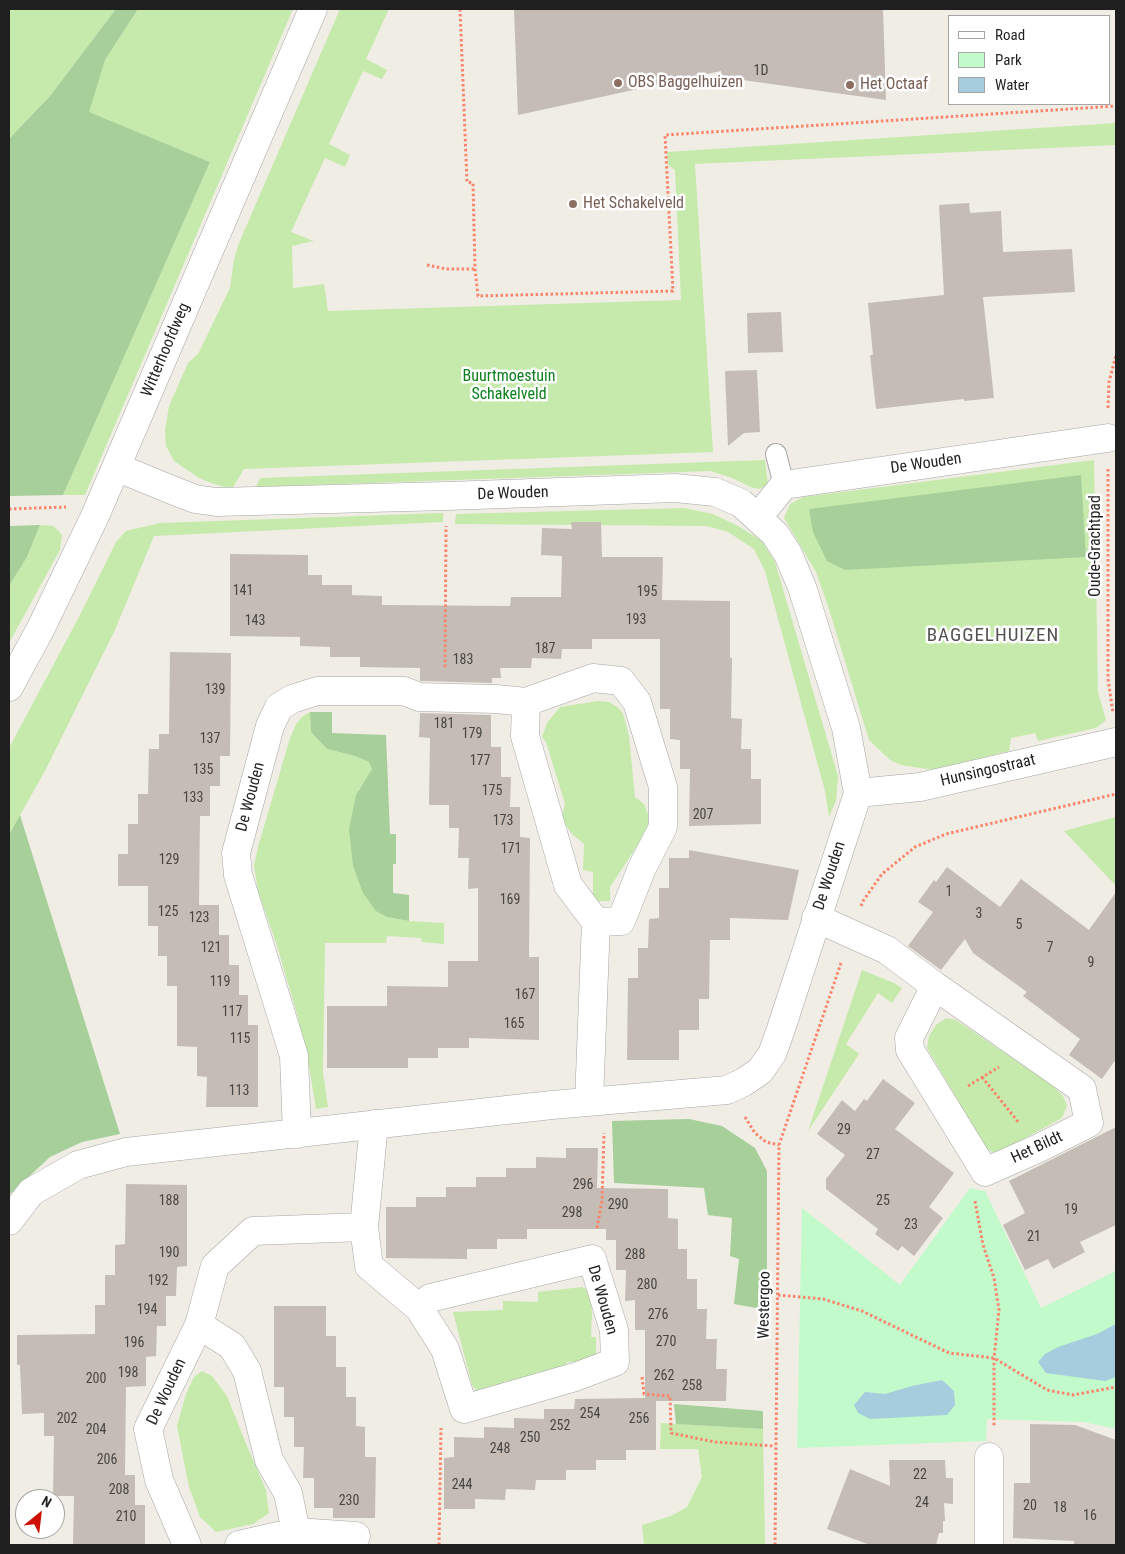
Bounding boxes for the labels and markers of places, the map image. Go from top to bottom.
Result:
place label: OBS Baggelhuizen [628,73,743,93]
place label: Het Octaaf [860,75,928,95]
marker: OBS Baggelhuizen [612,77,624,89]
marker: Het Octaaf [844,79,856,91]
place label: Het Schakelveld [583,194,684,214]
marker: Het Schakelveld [567,198,579,210]

